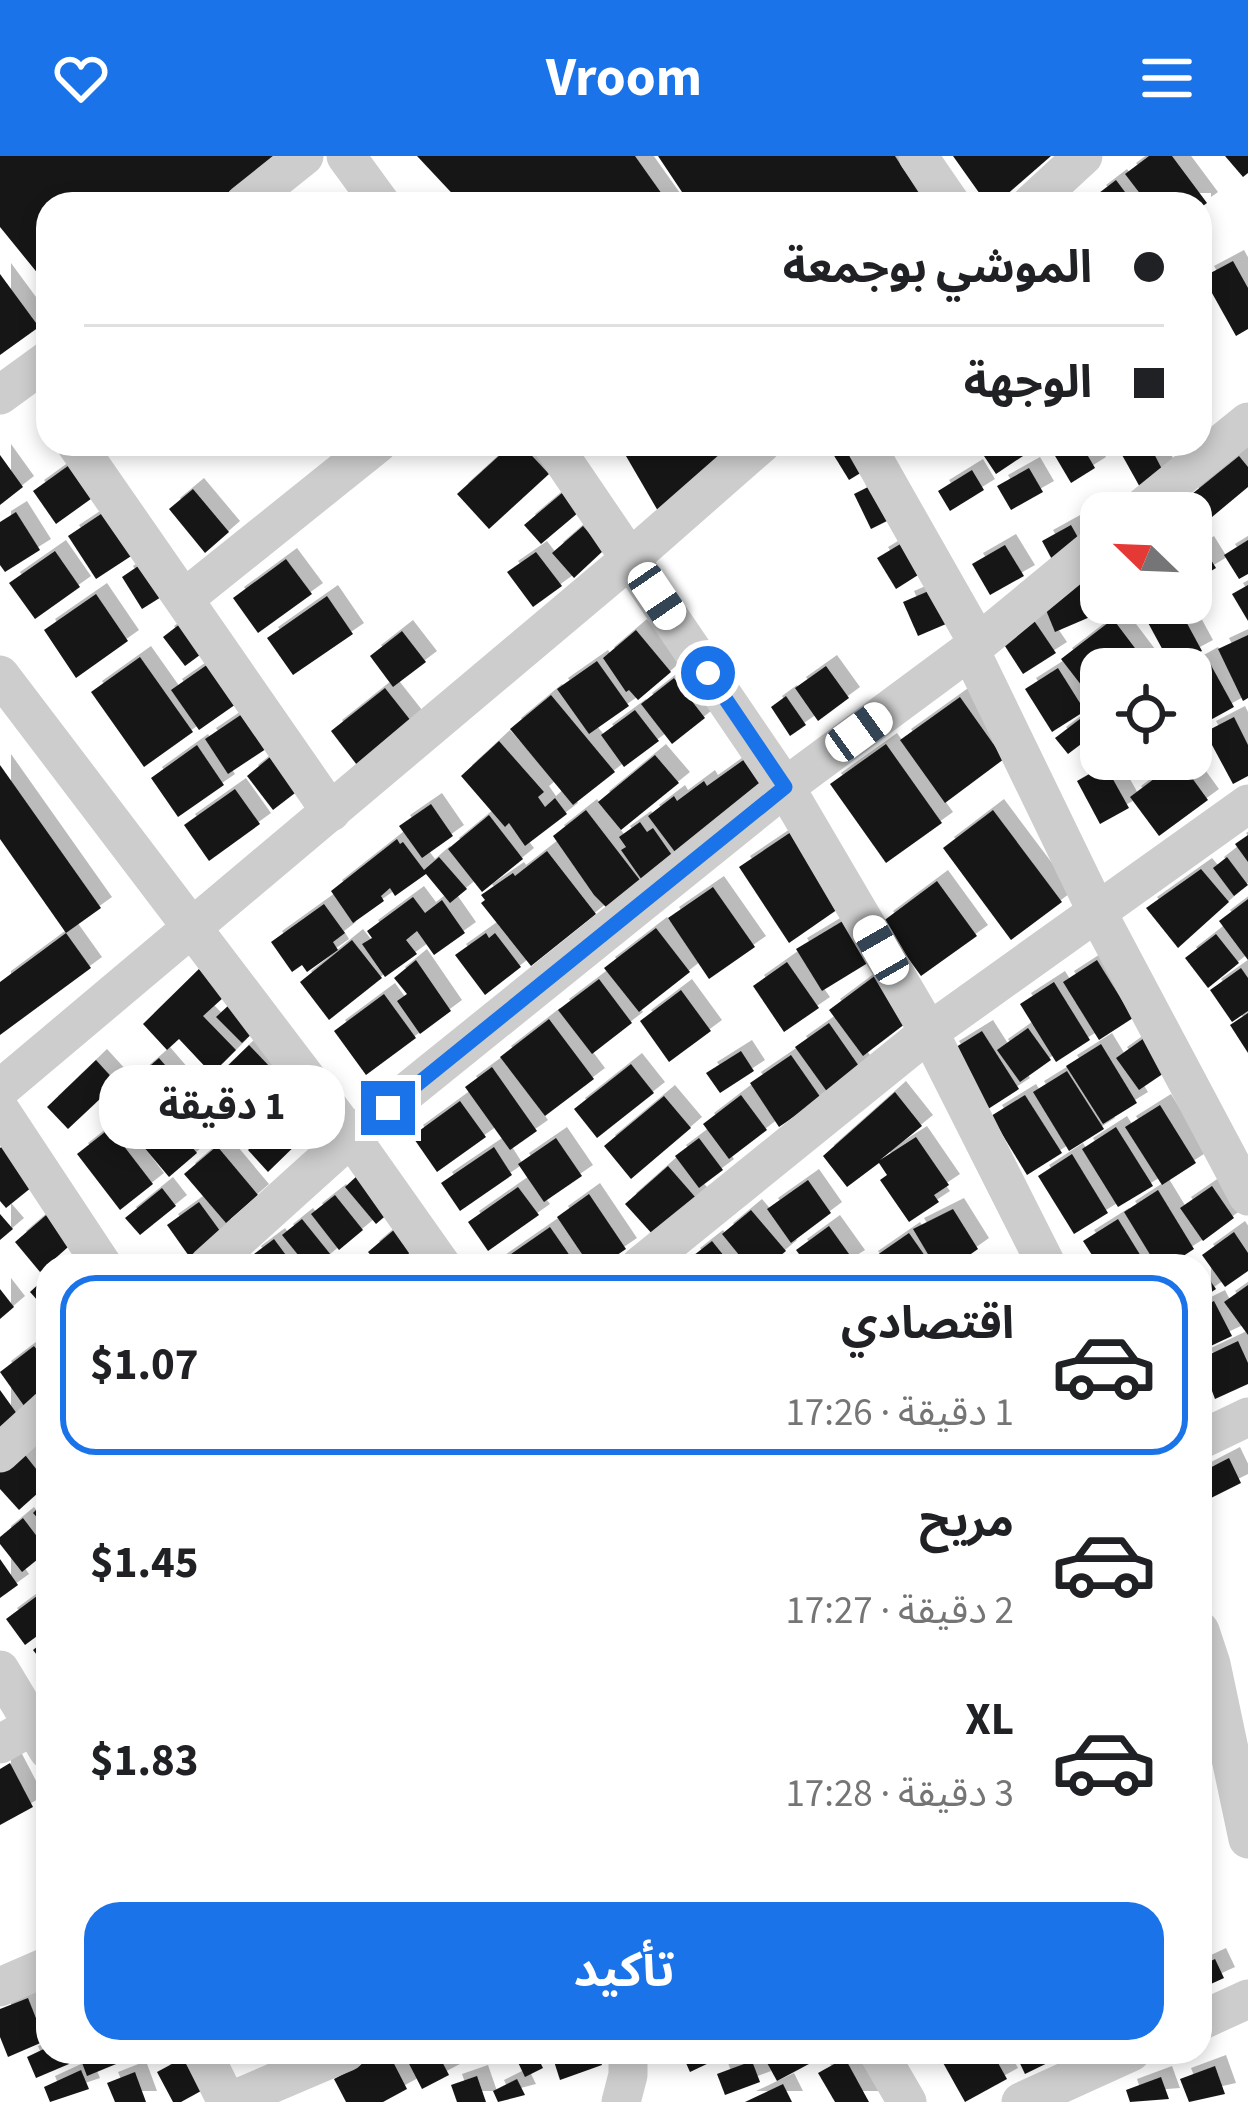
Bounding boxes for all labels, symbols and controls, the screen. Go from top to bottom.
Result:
text: Vroom [546,40,702,117]
icon: heart [48,45,114,111]
icon: menu [1134,45,1200,111]
text: الموشي بوجمعة [783,236,1092,300]
text: الوجهة [964,351,1092,415]
north arrow [1080,492,1212,624]
map controls [1080,492,1212,780]
car [622,556,692,636]
route start [681,646,735,700]
button: locate [1080,648,1212,780]
car [819,696,899,768]
car [847,910,915,990]
callout: 1 دقيقة [100,1066,346,1150]
text: 1 دقيقة [159,1079,285,1135]
route end [361,1081,415,1135]
text: اقتصادي [841,1292,1014,1356]
icon: car [1050,1311,1158,1419]
text: $1.07 [90,1333,199,1397]
text: 1 دقيقة · 17:26 [785,1385,1014,1441]
text: مريح [919,1490,1014,1554]
icon: car [1050,1509,1158,1617]
text: $1.45 [90,1531,199,1595]
text: 2 دقيقة · 17:27 [785,1583,1014,1639]
text: XL [965,1688,1014,1752]
icon: car [1050,1707,1158,1815]
text: $1.83 [90,1729,199,1793]
text: 3 دقيقة · 17:28 [785,1766,1014,1822]
button: تأكيد [84,1902,1164,2040]

